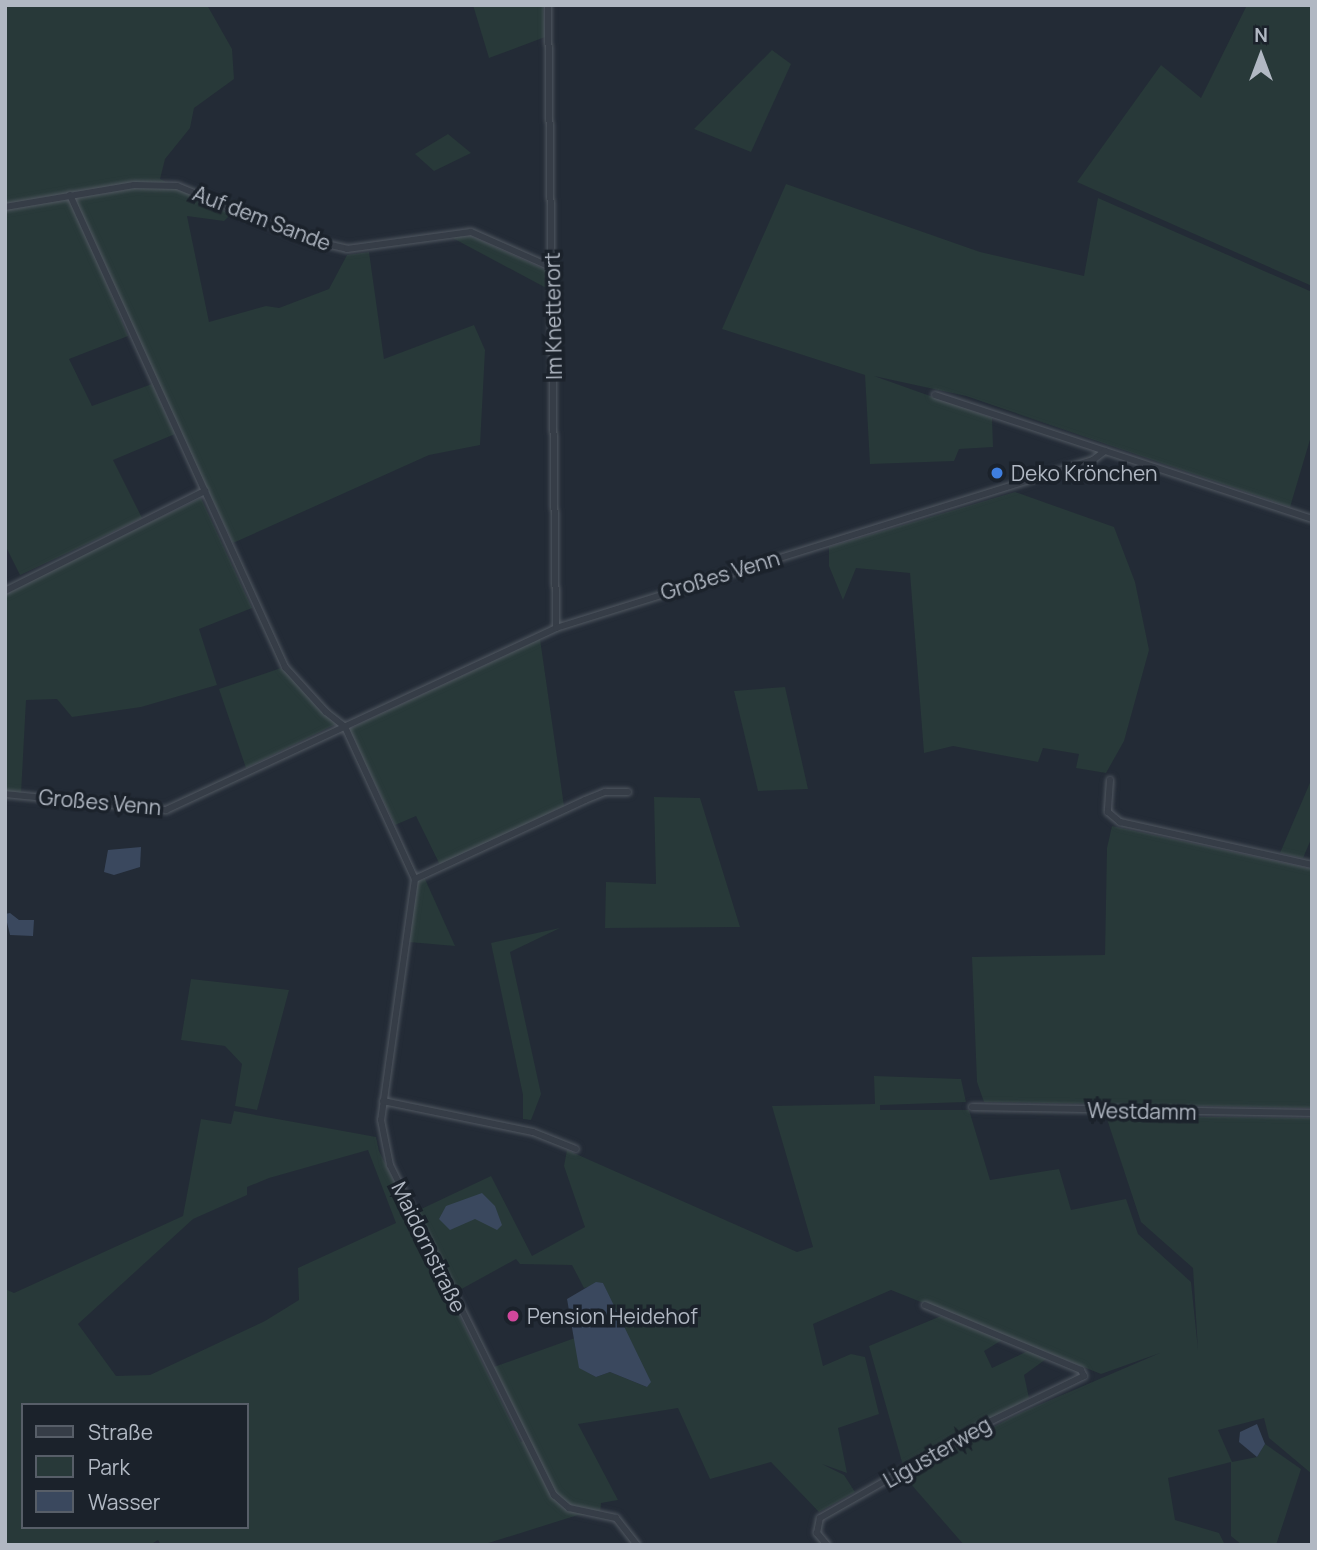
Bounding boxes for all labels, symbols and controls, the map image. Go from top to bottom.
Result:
north arrow [1226,21,1296,91]
text: N [1254,22,1268,48]
street label: Auf dem Sande [190,180,334,256]
street label: Im Knetterort [539,252,567,380]
place label: Deko Krönchen [1011,460,1157,486]
marker: Deko Krönchen [989,465,1005,481]
street label: Großes Venn [658,545,782,605]
street label: Großes Venn [38,784,162,820]
street label: Westdamm [1087,1097,1197,1125]
street label: Maidornstraße [387,1178,471,1316]
place label: Pension Heidehof [527,1303,698,1329]
marker: Pension Heidehof [505,1308,521,1324]
legend [21,1403,248,1529]
street label: Ligusterweg [879,1411,995,1493]
text: Straße [88,1418,153,1446]
text: Park [88,1453,130,1481]
text: Wasser [88,1488,160,1516]

